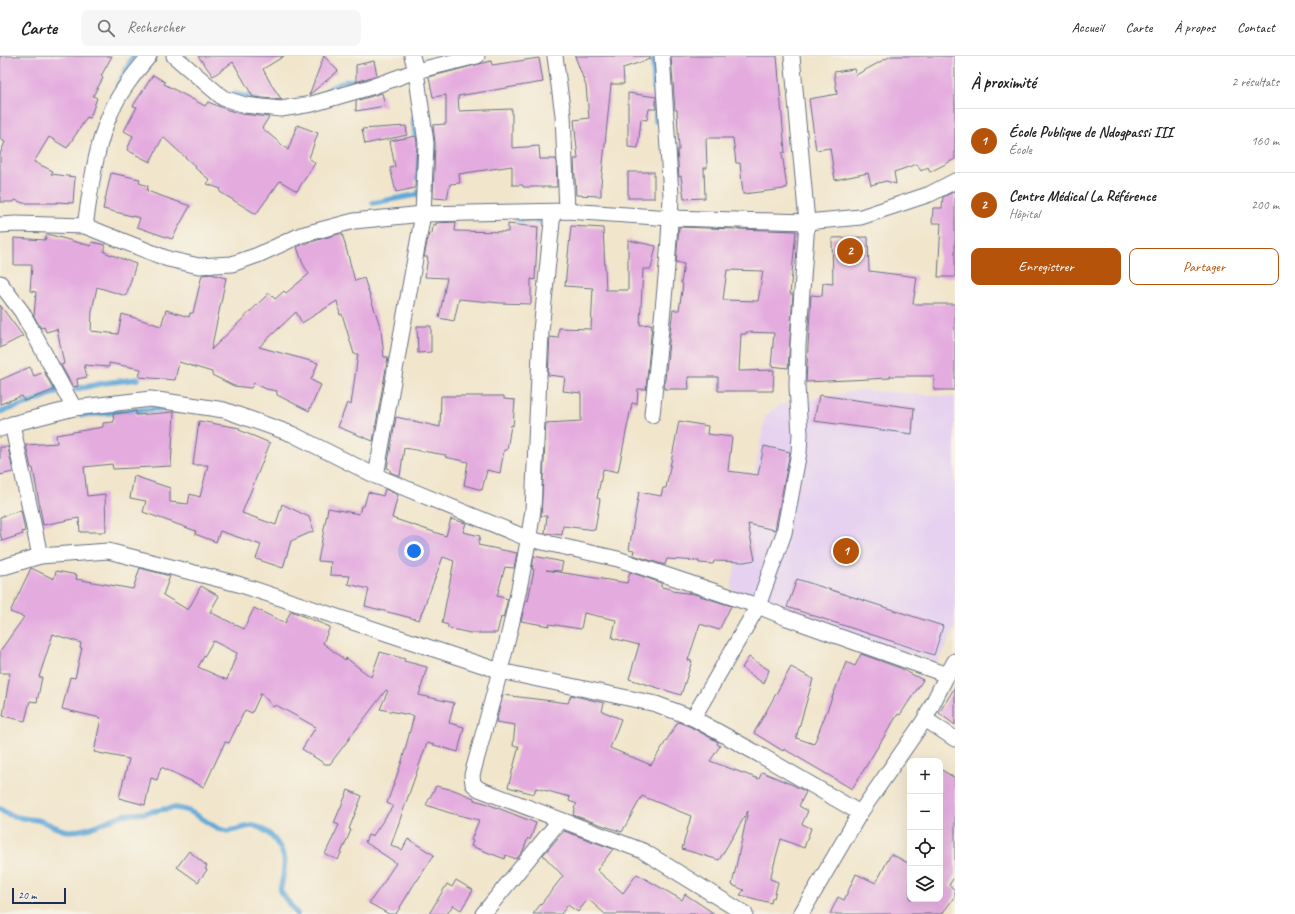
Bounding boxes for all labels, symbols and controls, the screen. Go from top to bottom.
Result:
search box [81,10,361,46]
text: Carte [20,16,57,40]
icon: search [95,17,117,39]
text: Rechercher [127,18,185,37]
text: Accueil [1072,19,1103,36]
text: Carte [1125,19,1152,36]
text: À propos [1174,19,1215,36]
text: Contact [1237,19,1275,36]
text: À proximité [971,72,1036,93]
text: 2 résultats [1231,74,1279,90]
text: École Publique de Ndogpassi III [1009,123,1172,142]
text: 1 [981,133,987,149]
text: 160 m [1251,133,1279,149]
text: École [1009,142,1032,158]
text: Centre Médical La Référence [1009,187,1156,206]
text: 2 [981,197,987,213]
text: 200 m [1251,197,1279,213]
text: Hôpital [1009,206,1040,222]
pin: 2 [837,236,863,266]
button: Enregistrer [971,248,1121,285]
button: Partager [1129,248,1279,285]
pin: 1 [833,536,859,566]
your location [404,541,424,561]
map controls [907,758,943,902]
button: + [907,758,943,794]
button: − [907,794,943,830]
button: locate [907,830,943,866]
button: layers [907,866,943,902]
scale bar [12,886,66,905]
text: 20 m [18,888,37,902]

